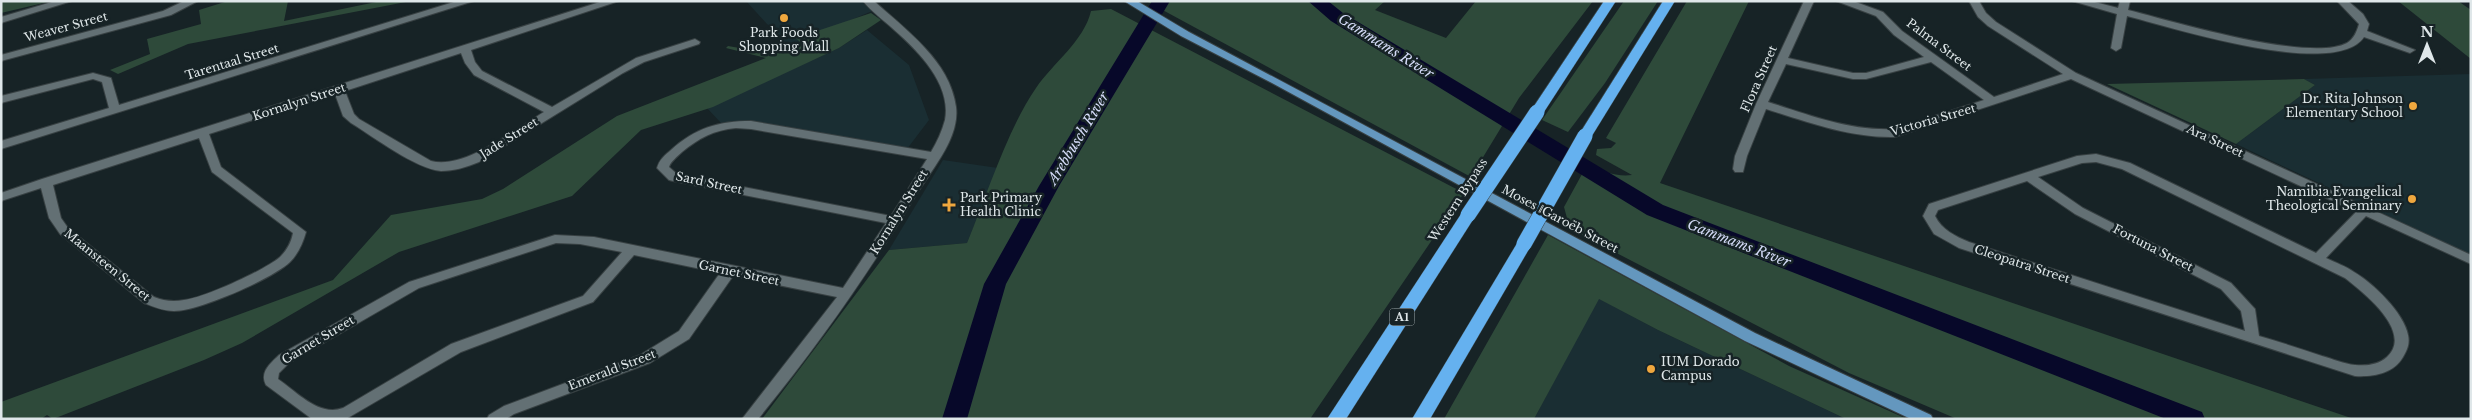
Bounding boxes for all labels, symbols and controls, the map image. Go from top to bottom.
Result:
street label: Weaver Street [22,8,109,45]
water label: Gammams River [1335,9,1438,83]
marker: Park Foods Shopping Mall [778,12,790,24]
street label: Palma Street [1904,15,1975,74]
north arrow [2402,20,2452,70]
text: N [2420,23,2434,41]
place label: Park Foods Shopping Mall [739,25,829,54]
street label: Tarentaal Street [183,40,281,83]
street label: Flora Street [1737,43,1780,115]
street label: Kornalyn Street [250,79,348,124]
water label: Arebbusch River [1042,88,1113,189]
place label: Dr. Rita Johnson Elementary School [2286,91,2403,120]
street label: Victoria Street [1887,100,1978,139]
marker: Dr. Rita Johnson Elementary School [2407,100,2419,112]
street label: Jade Street [475,114,541,162]
street label: Ara Street [2183,120,2246,160]
street label: Western Bypass [1424,155,1490,245]
street label: Kornalyn Street [867,166,931,257]
street label: Sard Street [674,168,744,197]
street label: Moses ǁGaroëb Street [1499,181,1622,256]
place label: Namibia Evangelical Theological Seminary [2266,184,2402,213]
place label: Park Primary Health Clinic [960,190,1042,219]
marker: Namibia Evangelical Theological Seminary [2406,193,2418,205]
marker: Park Primary Health Clinic [942,198,956,212]
water label: Gammams River [1685,215,1794,271]
street label: Fortuna Street [2111,221,2196,274]
street label: Maansteen Street [61,225,154,304]
street label: Cleopatra Street [1973,241,2072,286]
street label: Garnet Street [697,257,781,288]
road number: A1 [1390,308,1414,326]
street label: Garnet Street [279,312,357,367]
street label: Emerald Street [566,346,658,393]
place label: IUM Dorado Campus [1661,354,1740,383]
marker: IUM Dorado Campus [1645,363,1657,375]

